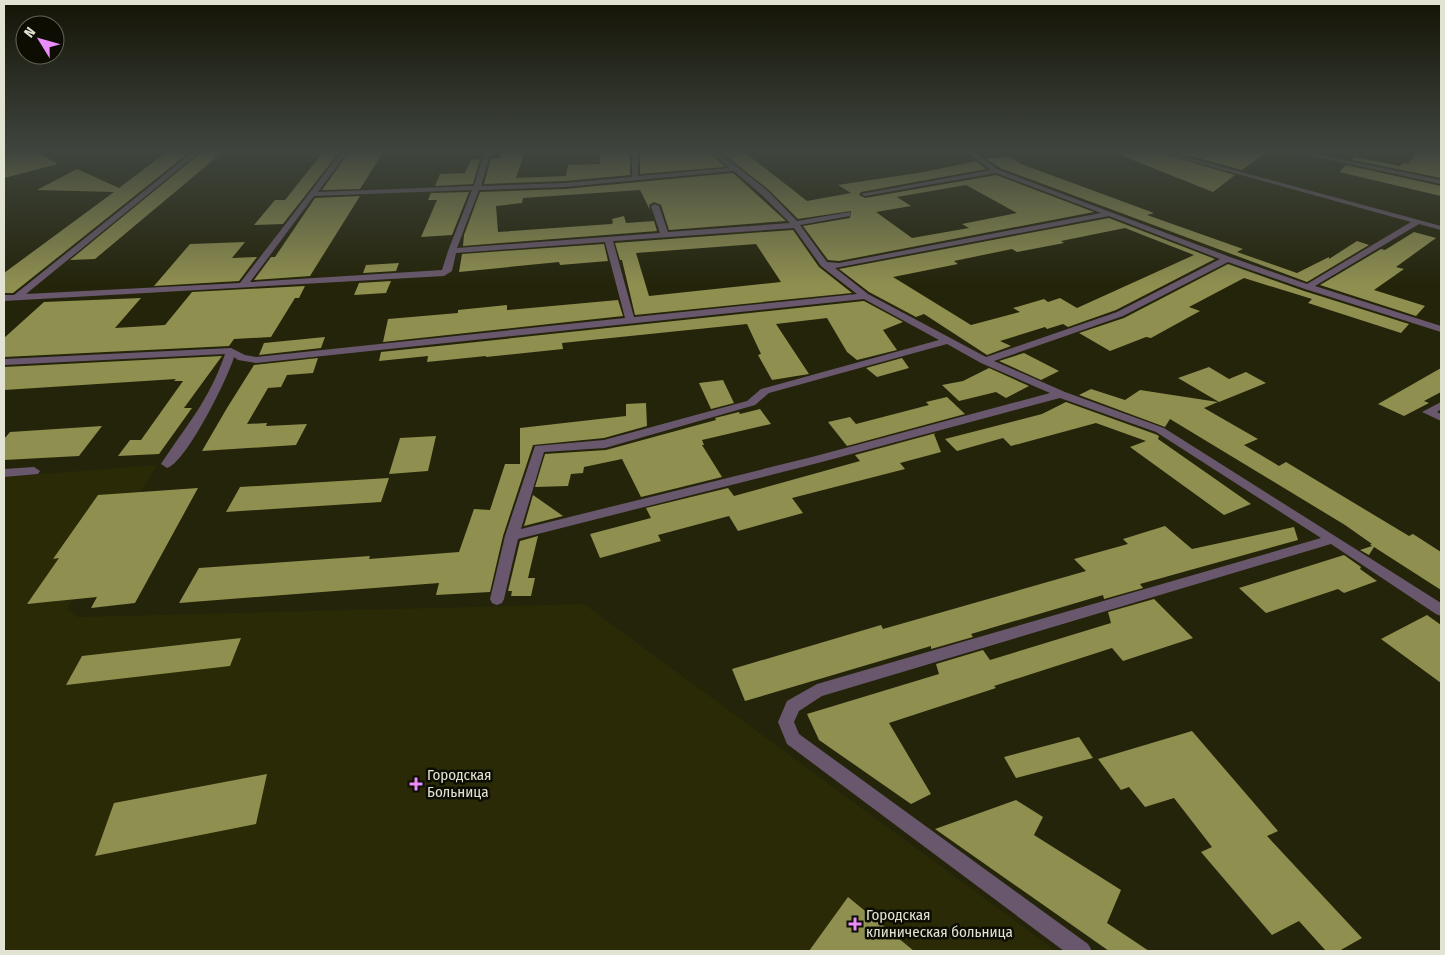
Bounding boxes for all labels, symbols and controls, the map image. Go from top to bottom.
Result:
north arrow [15,15,65,65]
text: N [21,24,39,41]
place label: Городская Больница [427,766,492,801]
marker: Городская Больница [409,777,423,791]
place label: Городская клиническая больница [866,906,1013,941]
marker: Городская клиническая больница [848,917,862,931]

